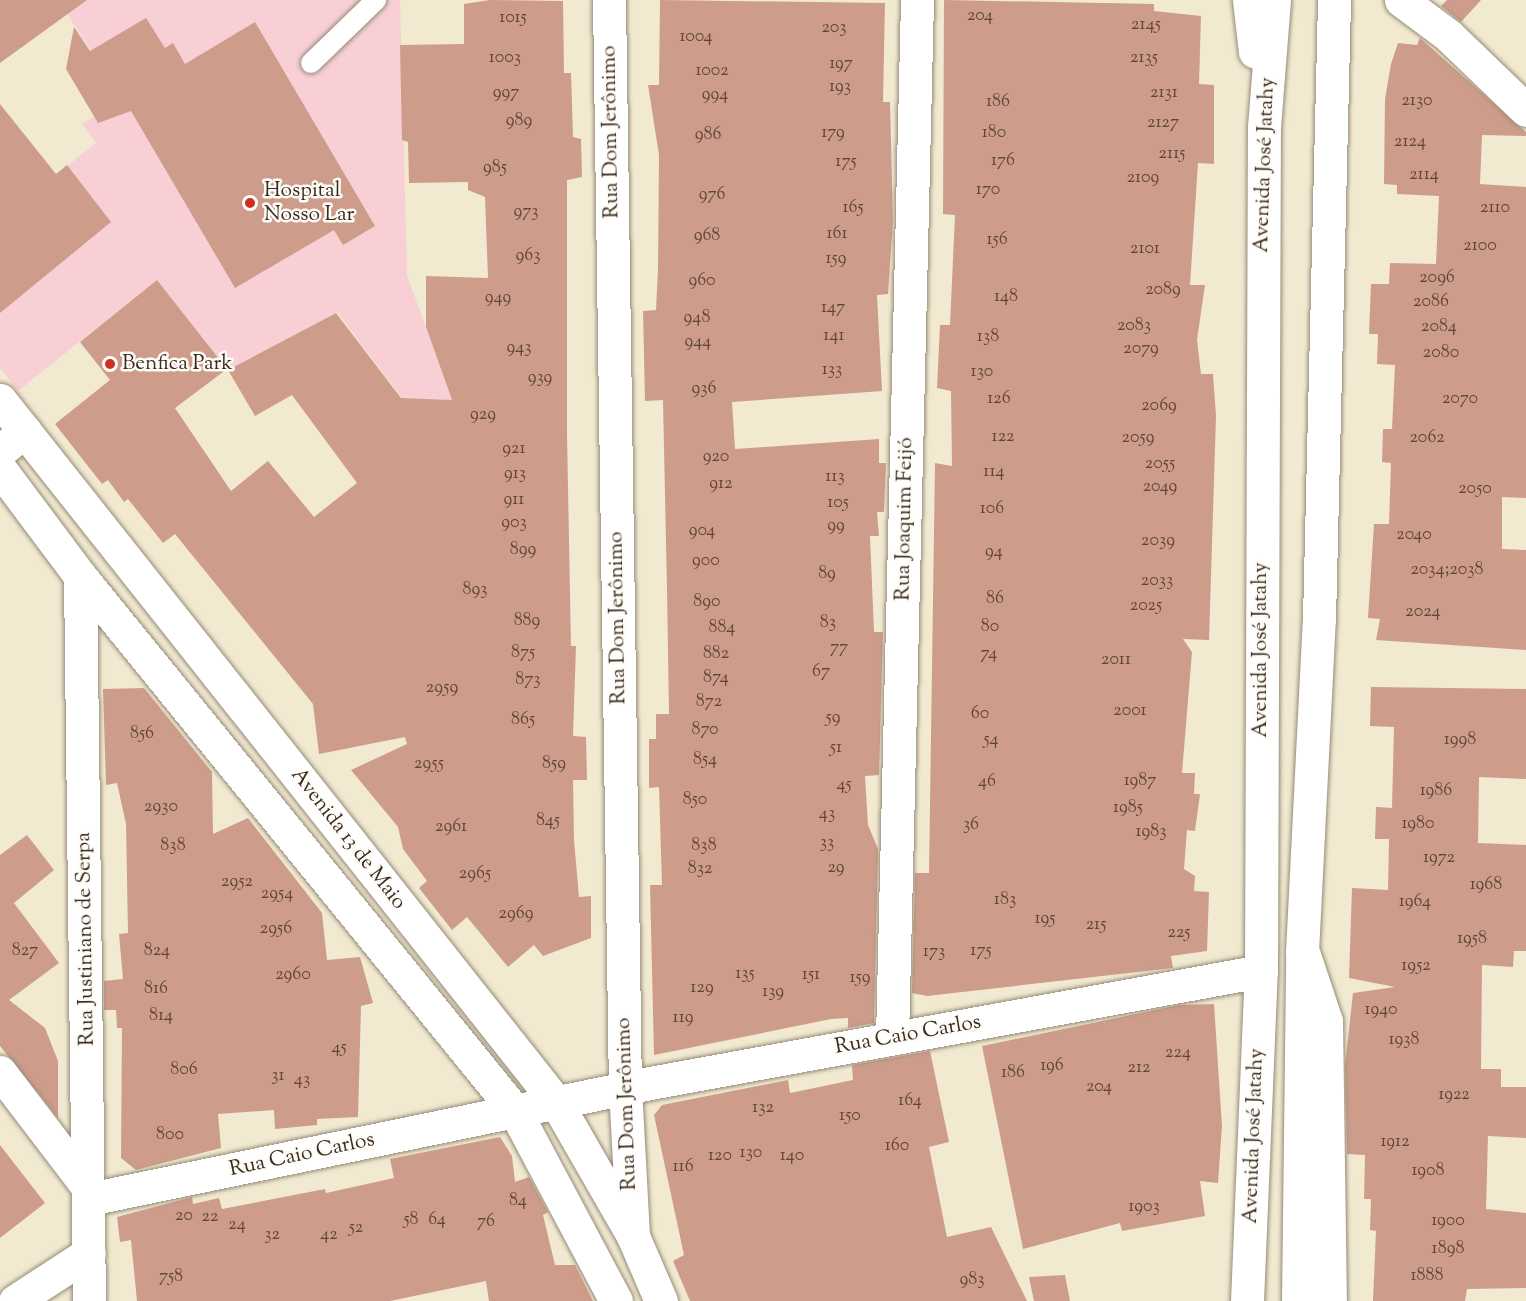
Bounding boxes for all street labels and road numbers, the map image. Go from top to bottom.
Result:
street label: Rua Dom Jerônimo [597,45,625,219]
street label: Avenida José Jatahy [1249,77,1281,253]
street label: Rua Joaquim Feijó [891,437,919,601]
street label: Rua Dom Jerônimo [604,531,632,705]
street label: Avenida José Jatahy [1248,562,1274,738]
street label: Avenida 13 de Maio [285,763,411,915]
street label: Rua Justiniano de Serpa [72,832,100,1046]
street label: Rua Caio Carlos [833,1010,983,1060]
street label: Rua Dom Jerônimo [611,1017,643,1191]
street label: Avenida José Jatahy [1238,1048,1270,1224]
street label: Rua Caio Carlos [227,1127,377,1183]

